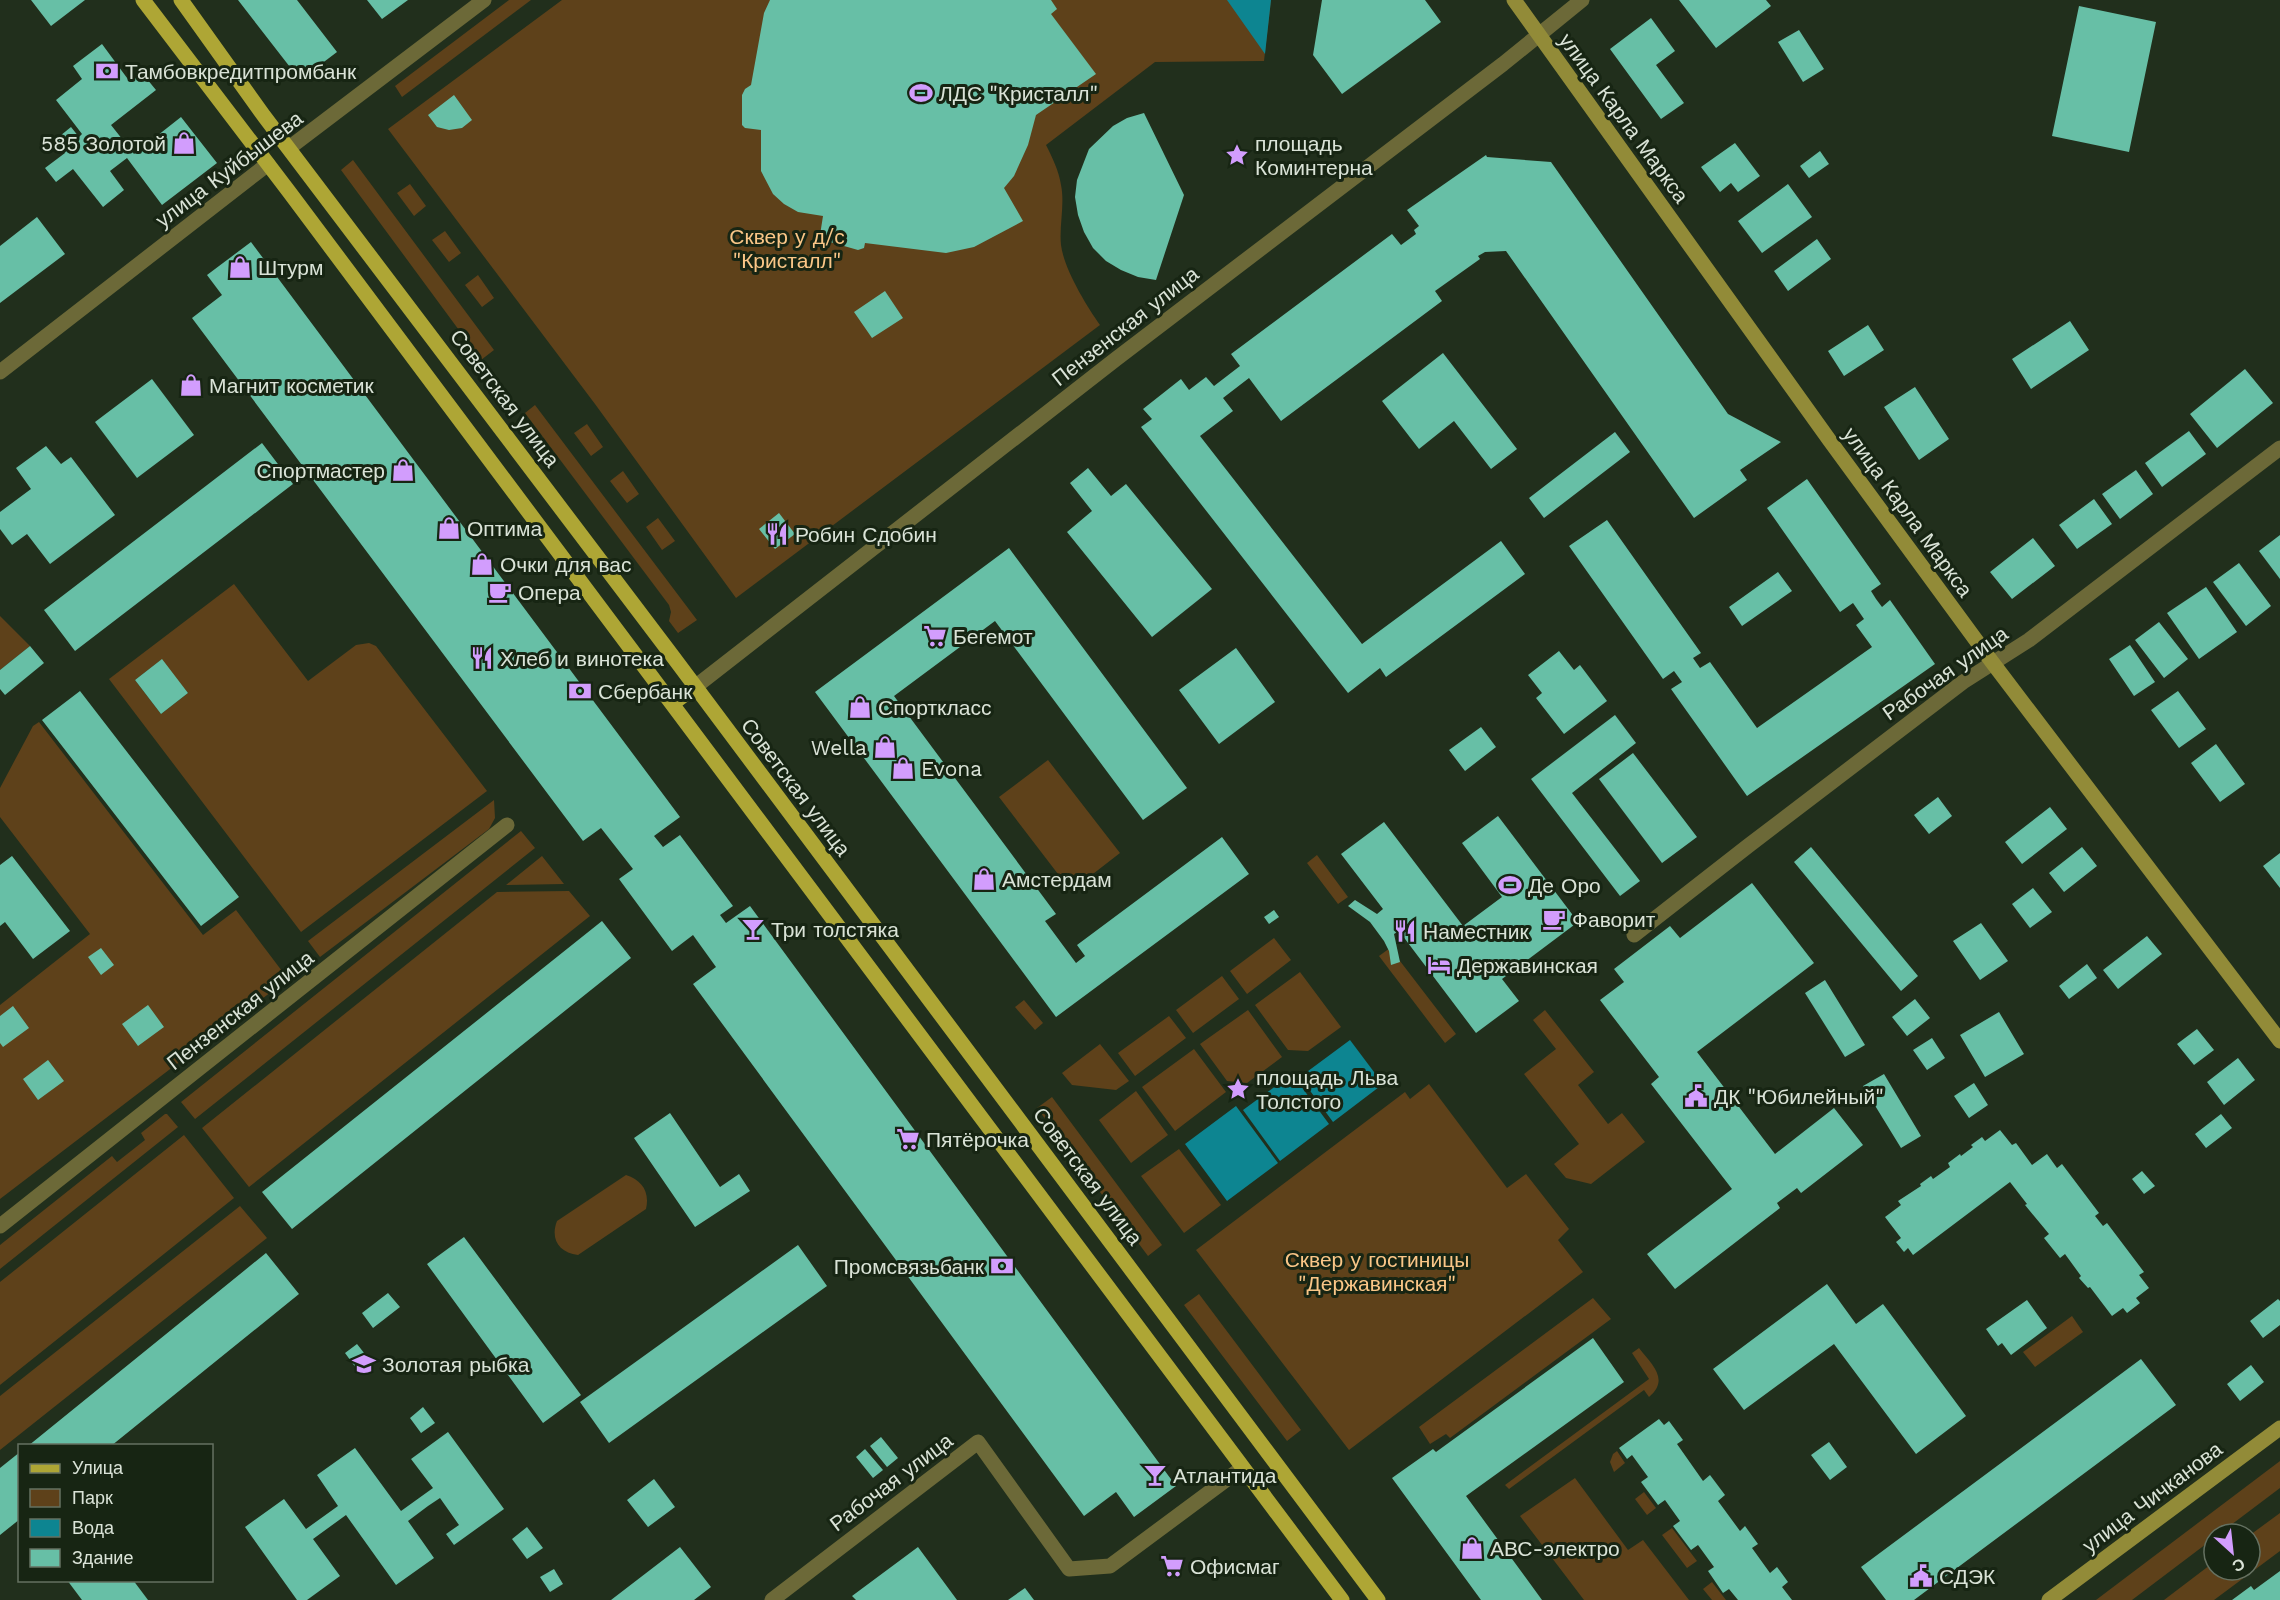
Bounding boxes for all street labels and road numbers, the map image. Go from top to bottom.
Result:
street label: улица Карла Маркса [1554,28,1694,208]
street label: улица Куйбышева [151,105,308,232]
street label: Пензенская улица [1047,261,1204,391]
street label: Советская улица [445,324,565,472]
street label: улица Карла Маркса [1838,422,1978,602]
street label: Рабочая улица [1878,620,2013,725]
street label: Советская улица [736,713,856,861]
street label: Пензенская улица [162,945,319,1075]
street label: Советская улица [1028,1102,1148,1250]
street label: Рабочая улица [825,1428,958,1536]
street label: улица Чичканова [2077,1436,2227,1558]

